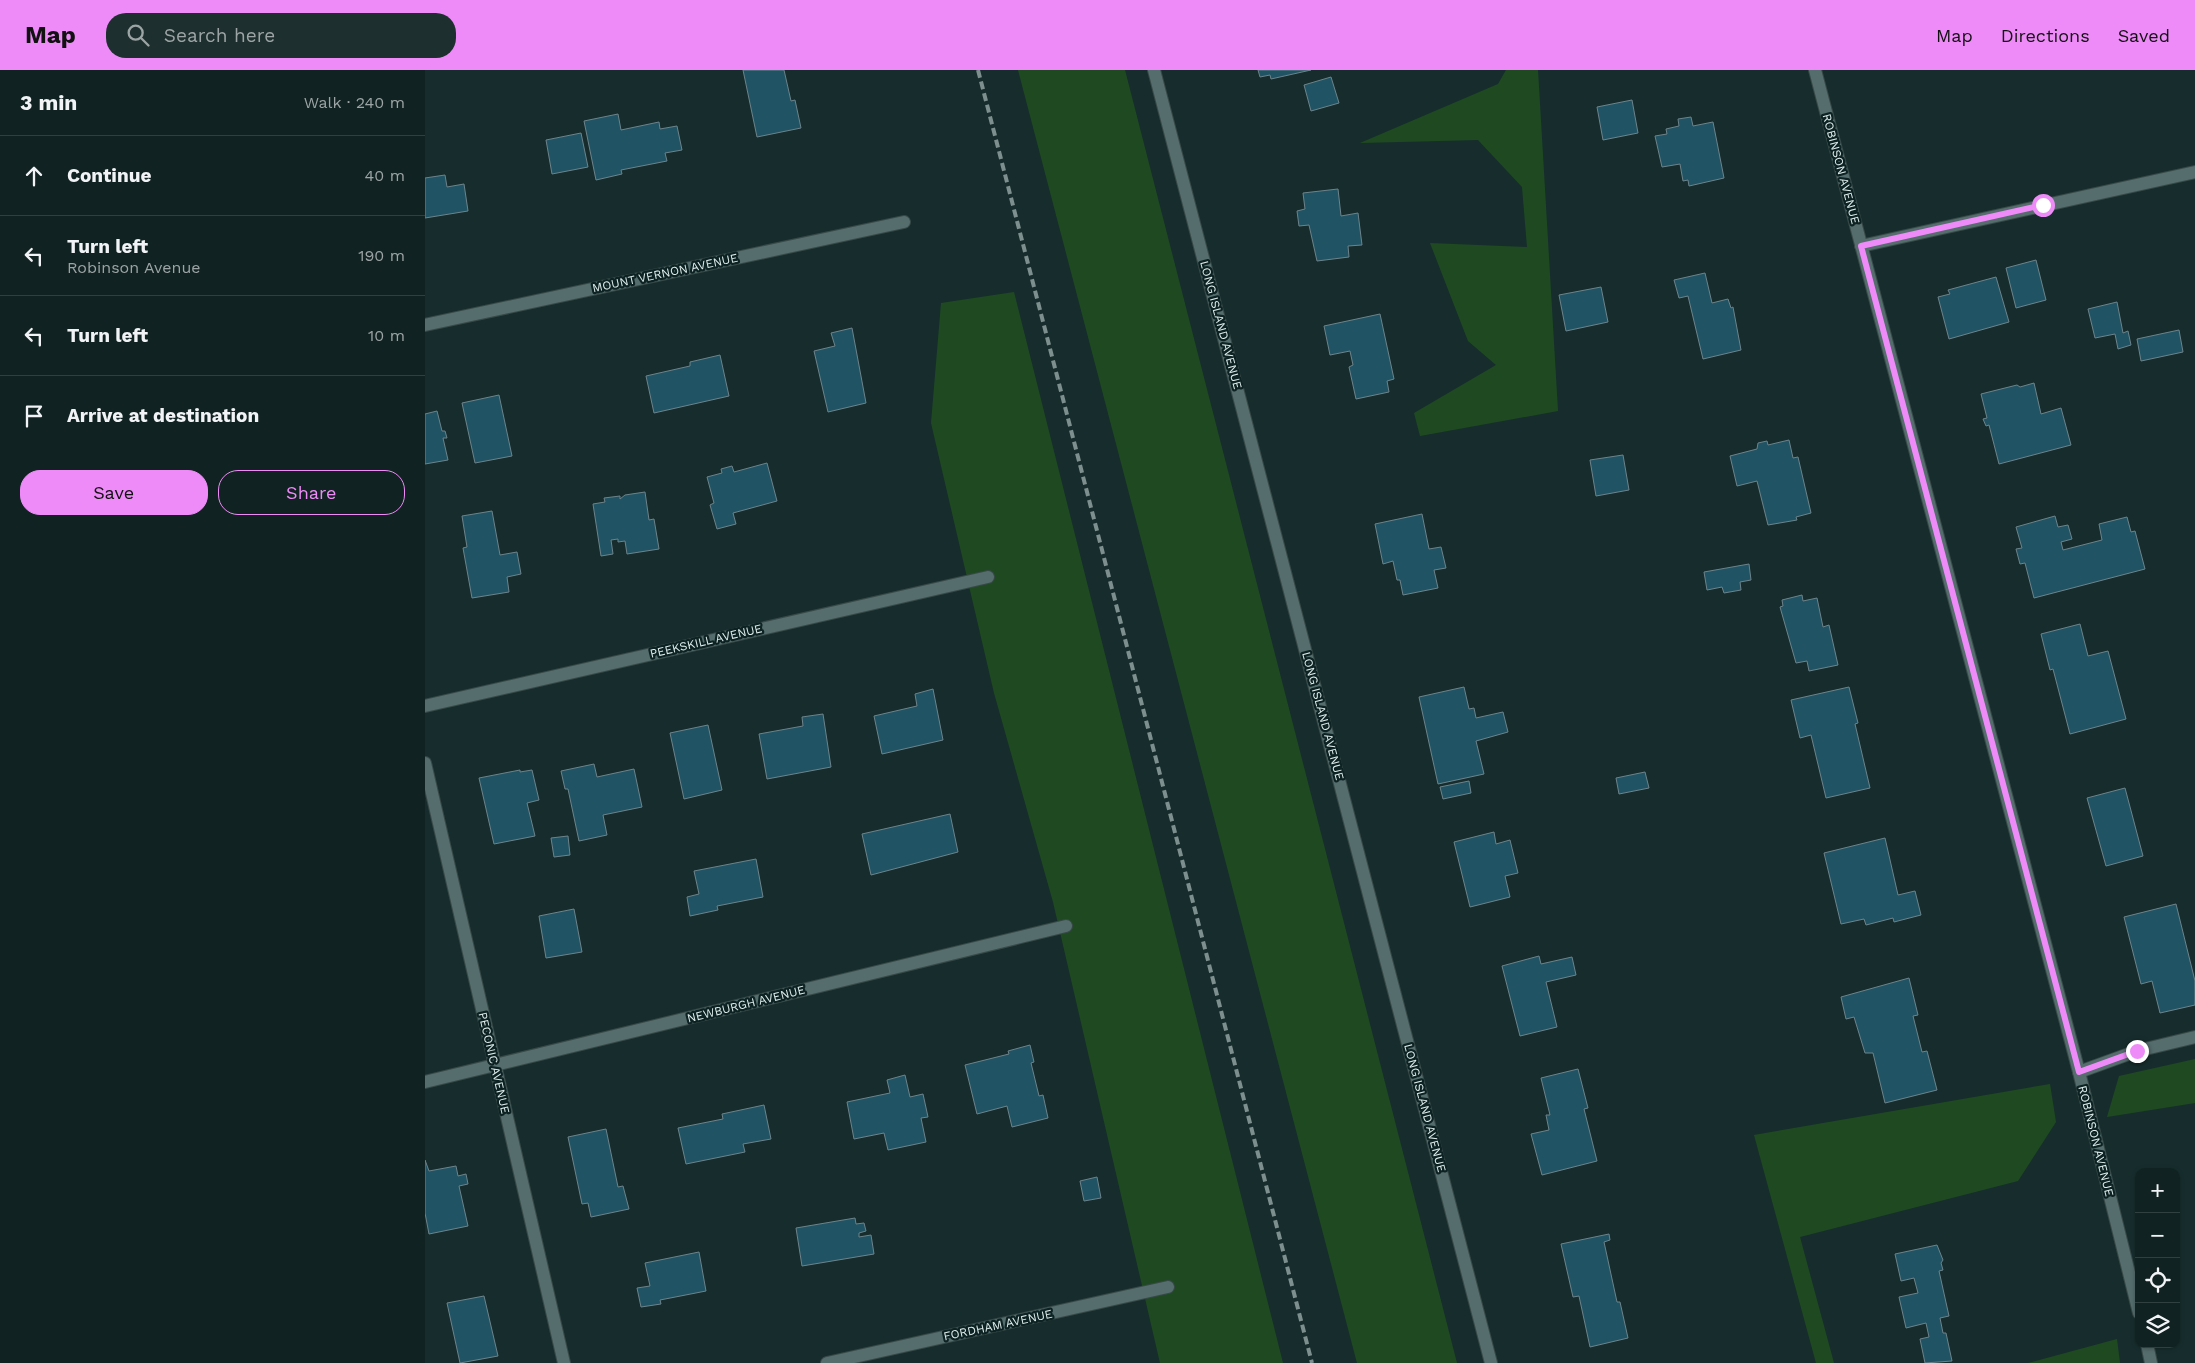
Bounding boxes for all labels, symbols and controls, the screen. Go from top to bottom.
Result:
search box [106,13,456,58]
text: Map [25,21,76,49]
icon: search [124,21,152,49]
text: Search here [164,24,275,47]
text: Map [1936,25,1973,46]
text: Directions [2001,25,2090,46]
text: Saved [2118,25,2170,46]
text: 3 min [20,90,77,115]
text: Walk · 240 m [304,93,405,112]
street label: ROBINSON AVENUE [1820,112,1863,226]
icon: ahead [20,162,48,190]
text: Continue [67,164,151,187]
text: 40 m [365,166,405,185]
route start [2032,194,2055,217]
text: Turn left [67,235,148,258]
icon: left [20,242,48,270]
text: 190 m [358,246,405,265]
street label: MOUNT VERNON AVENUE [591,251,739,295]
text: Robinson Avenue [67,258,201,277]
street label: LONG ISLAND AVENUE [1197,259,1245,391]
icon: left [20,322,48,350]
text: Turn left [67,324,148,347]
text: 10 m [368,326,405,345]
icon: arrive [20,402,48,430]
text: Arrive at destination [67,404,259,427]
button: Save [20,470,208,515]
button: Share [218,470,405,515]
street label: PEEKSKILL AVENUE [649,621,764,661]
street label: LONG ISLAND AVENUE [1299,650,1347,782]
street label: NEWBURGH AVENUE [686,982,807,1025]
street label: PECONIC AVENUE [476,1011,513,1115]
route end [2126,1040,2149,1063]
street label: LONG ISLAND AVENUE [1401,1042,1449,1174]
street label: ROBINSON AVENUE [2075,1084,2117,1198]
map controls [2135,1168,2180,1348]
button: + [2135,1168,2180,1213]
button: − [2135,1213,2180,1258]
button: locate [2135,1258,2180,1303]
button: layers [2135,1303,2180,1348]
street label: FORDHAM AVENUE [942,1307,1054,1343]

